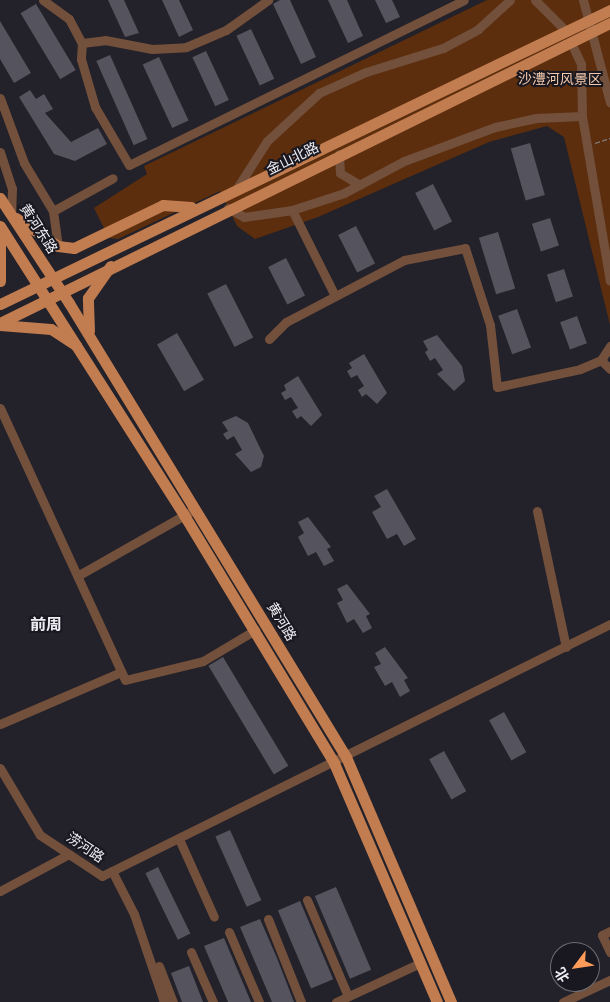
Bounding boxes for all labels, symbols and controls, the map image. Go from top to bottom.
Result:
park label: 沙澧河风景区 [518,72,602,88]
street label: 金山北路 [264,139,322,179]
street label: 黄河东路 [16,201,60,257]
street label: 黄河路 [263,600,299,644]
district label: 前周 [30,615,62,635]
street label: 涝河路 [63,829,107,867]
north arrow [550,942,600,992]
text: 北 [552,964,573,985]

